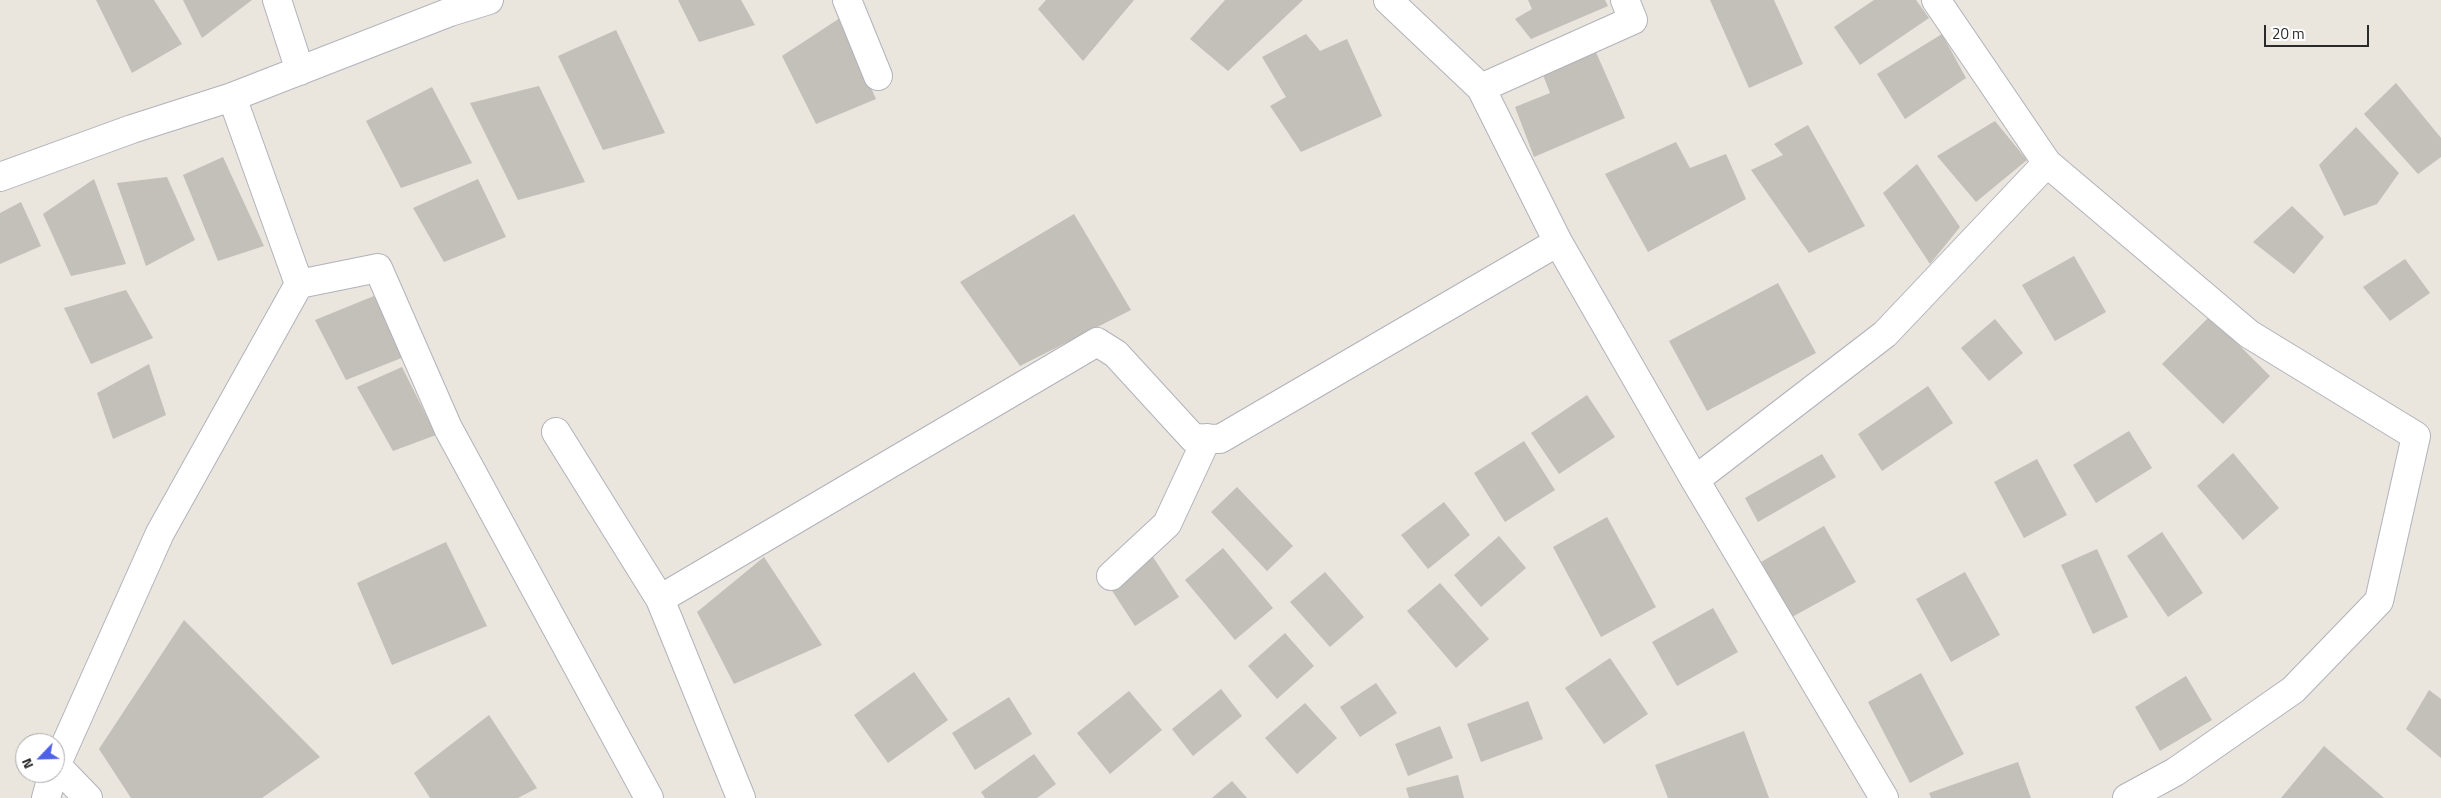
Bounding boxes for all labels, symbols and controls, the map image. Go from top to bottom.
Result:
scale bar [2266,15,2371,47]
text: 20 m [2272,22,2305,45]
north arrow [15,733,65,783]
text: N [15,755,38,773]

